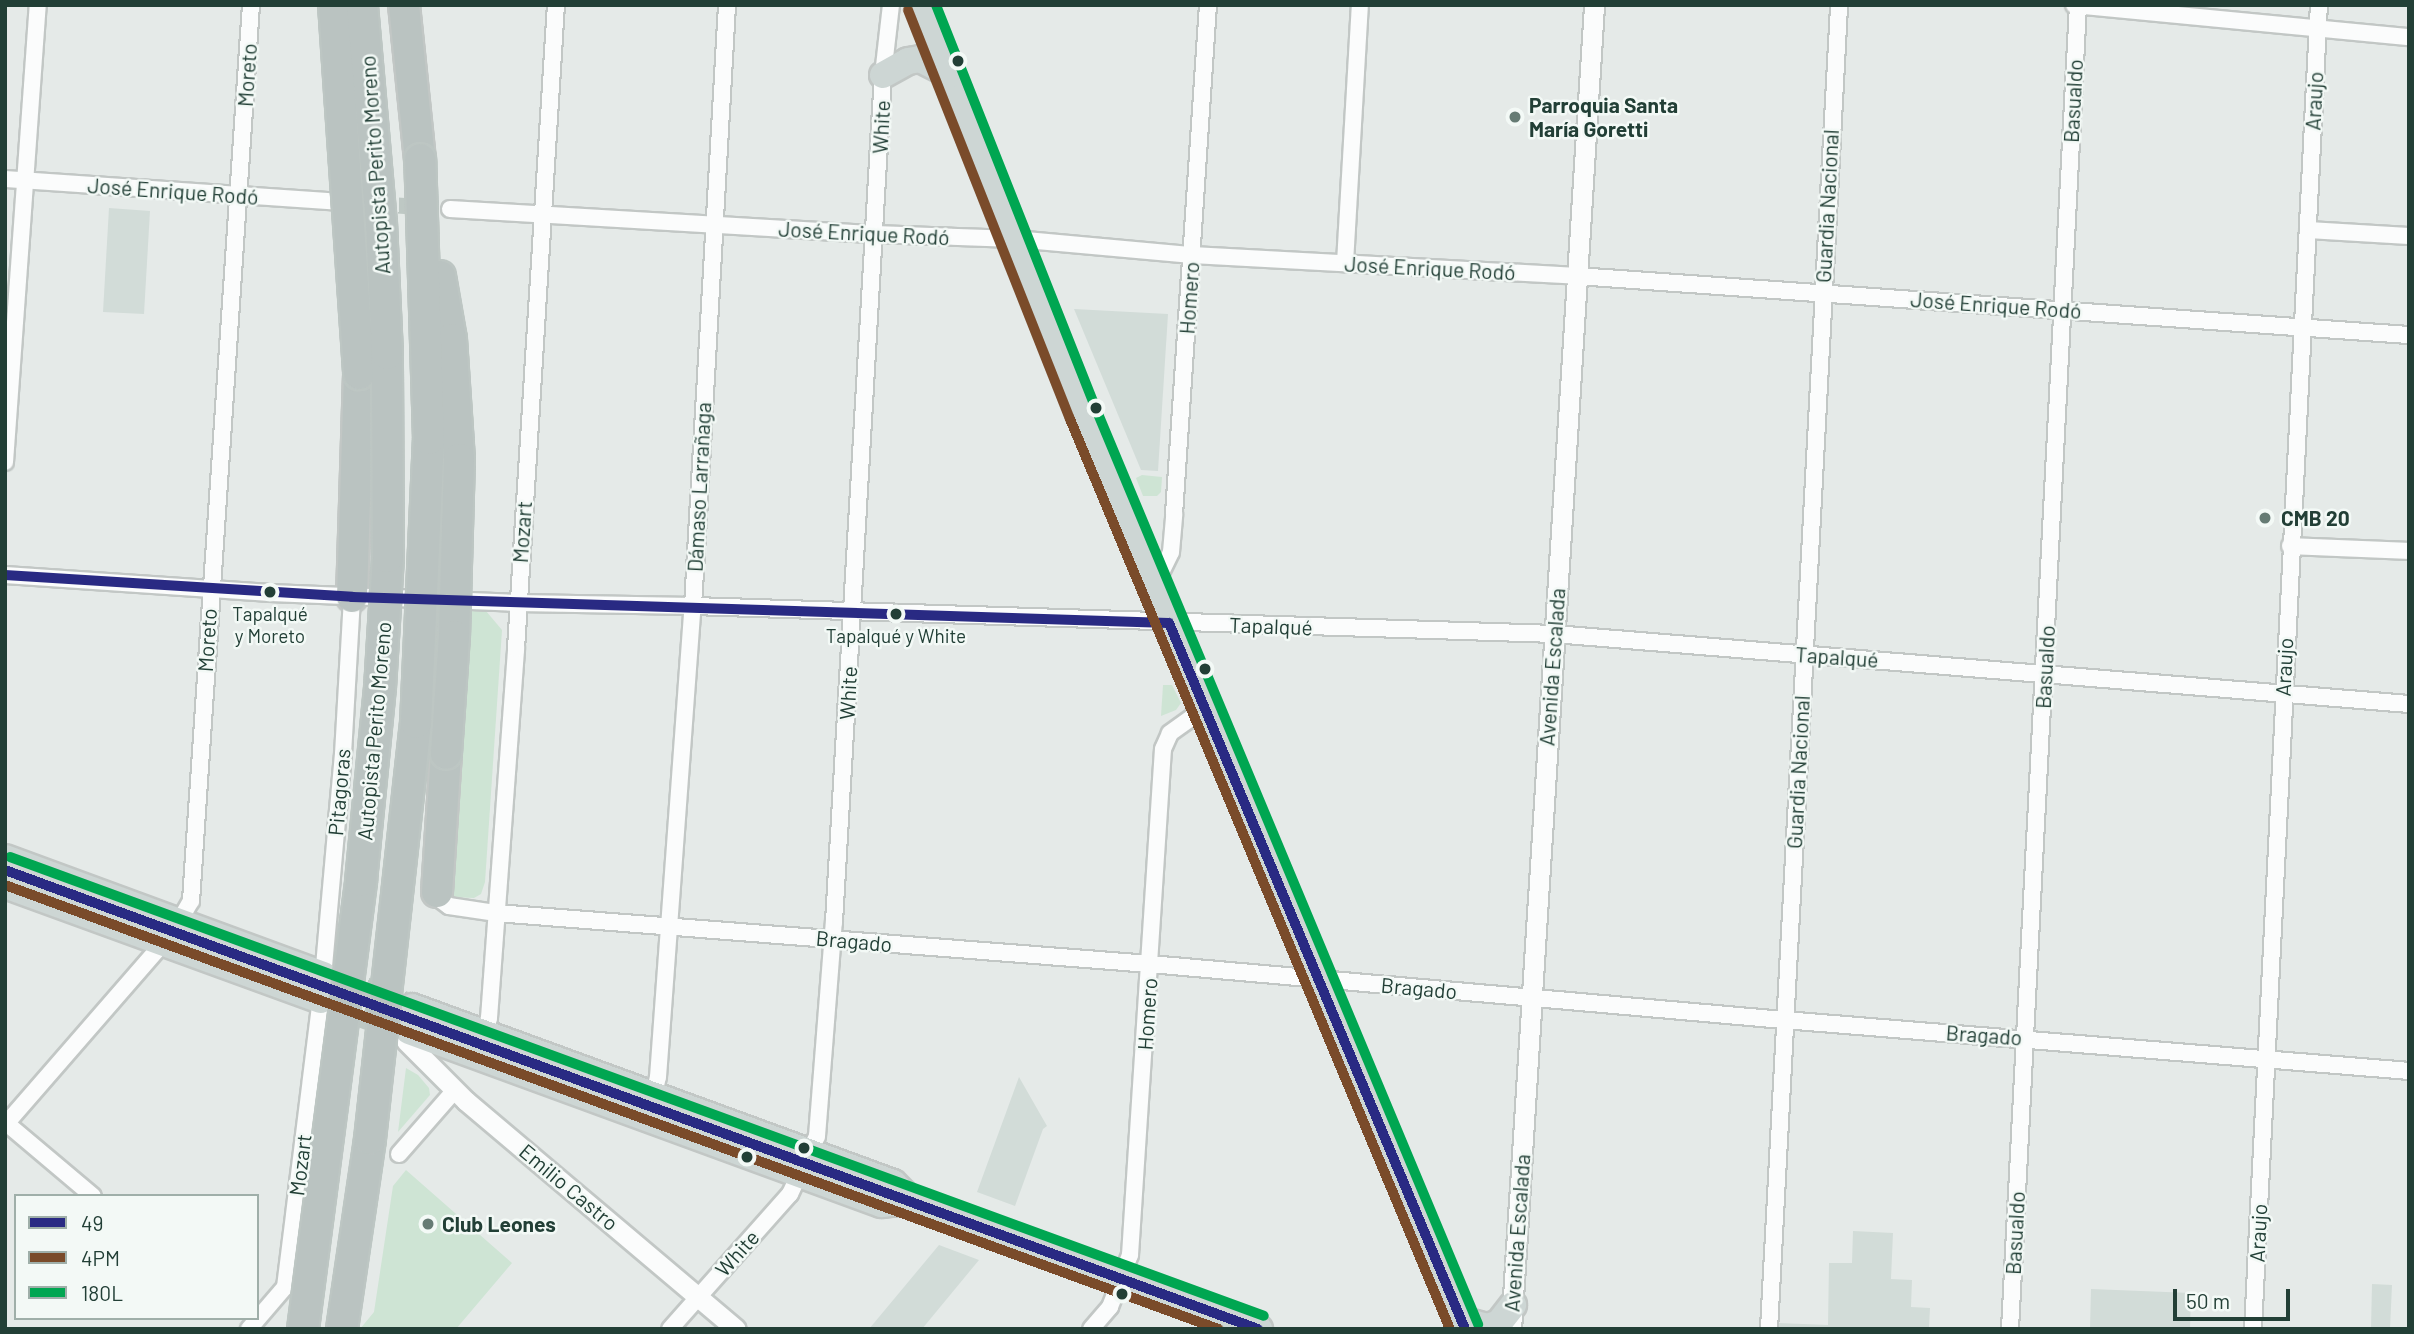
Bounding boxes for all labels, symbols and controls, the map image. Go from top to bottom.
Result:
street label: Moreto [232,42,262,108]
unlabelled marker [951,54,965,68]
street label: Autopista Perito Moreno [355,55,395,275]
street label: Basualdo [2058,59,2088,143]
street label: Araujo [2300,71,2328,131]
place label: Parroquia Santa María Goretti [1529,92,1678,142]
street label: White [867,100,895,154]
marker: Parroquia Santa María Goretti [1507,109,1523,125]
street label: Guardia Nacional [1810,129,1844,283]
street label: José Enrique Rodó [87,172,259,210]
street label: José Enrique Rodó [778,216,950,250]
street label: José Enrique Rodó [1344,251,1516,285]
street label: Homero [1174,261,1204,335]
street label: José Enrique Rodó [1910,286,2082,324]
street label: Dámaso Larrañaga [682,401,716,573]
unlabelled marker [1089,401,1103,415]
street label: Mozart [507,500,537,564]
place label: CMB 20 [2281,505,2350,531]
marker: CMB 20 [2255,508,2275,528]
marker: Tapalqué y Moreto [263,585,277,599]
street label: Avenida Escalada [1534,587,1570,747]
place label: Tapalqué y Moreto [232,603,308,647]
street label: Moreto [192,607,222,673]
marker: Tapalqué y White [889,607,903,621]
street label: Tapalqué [1229,612,1313,640]
street label: Autopista Perito Moreno [352,621,396,841]
place label: Tapalqué y White [826,625,966,647]
street label: Basualdo [2030,625,2060,709]
street label: Araujo [2270,637,2298,697]
street label: Tapalqué [1794,642,1880,672]
unlabelled marker [1198,662,1212,676]
street label: White [834,666,862,720]
street label: Guardia Nacional [1781,695,1815,849]
street label: Pitagoras [323,747,355,837]
street label: Bragado [815,925,893,957]
street label: Bragado [1380,972,1458,1004]
street label: Homero [1132,977,1162,1051]
street label: Bragado [1945,1020,2023,1050]
street label: Mozart [284,1133,316,1197]
street label: Emilio Castro [514,1138,624,1236]
unlabelled marker [797,1141,811,1155]
unlabelled marker [740,1150,754,1164]
street label: Avenida Escalada [1499,1153,1535,1313]
street label: Basualdo [2000,1191,2030,1275]
legend [14,1194,259,1320]
street label: Araujo [2244,1203,2272,1263]
text: 49 [81,1210,104,1235]
place label: Club Leones [442,1211,556,1237]
marker: Club Leones [420,1216,436,1232]
street label: White [710,1225,764,1281]
text: 4PM [81,1245,120,1270]
scale bar [2176,1274,2293,1318]
text: 180L [81,1280,123,1305]
unlabelled marker [1115,1287,1129,1301]
text: 50 m [2186,1288,2230,1313]

